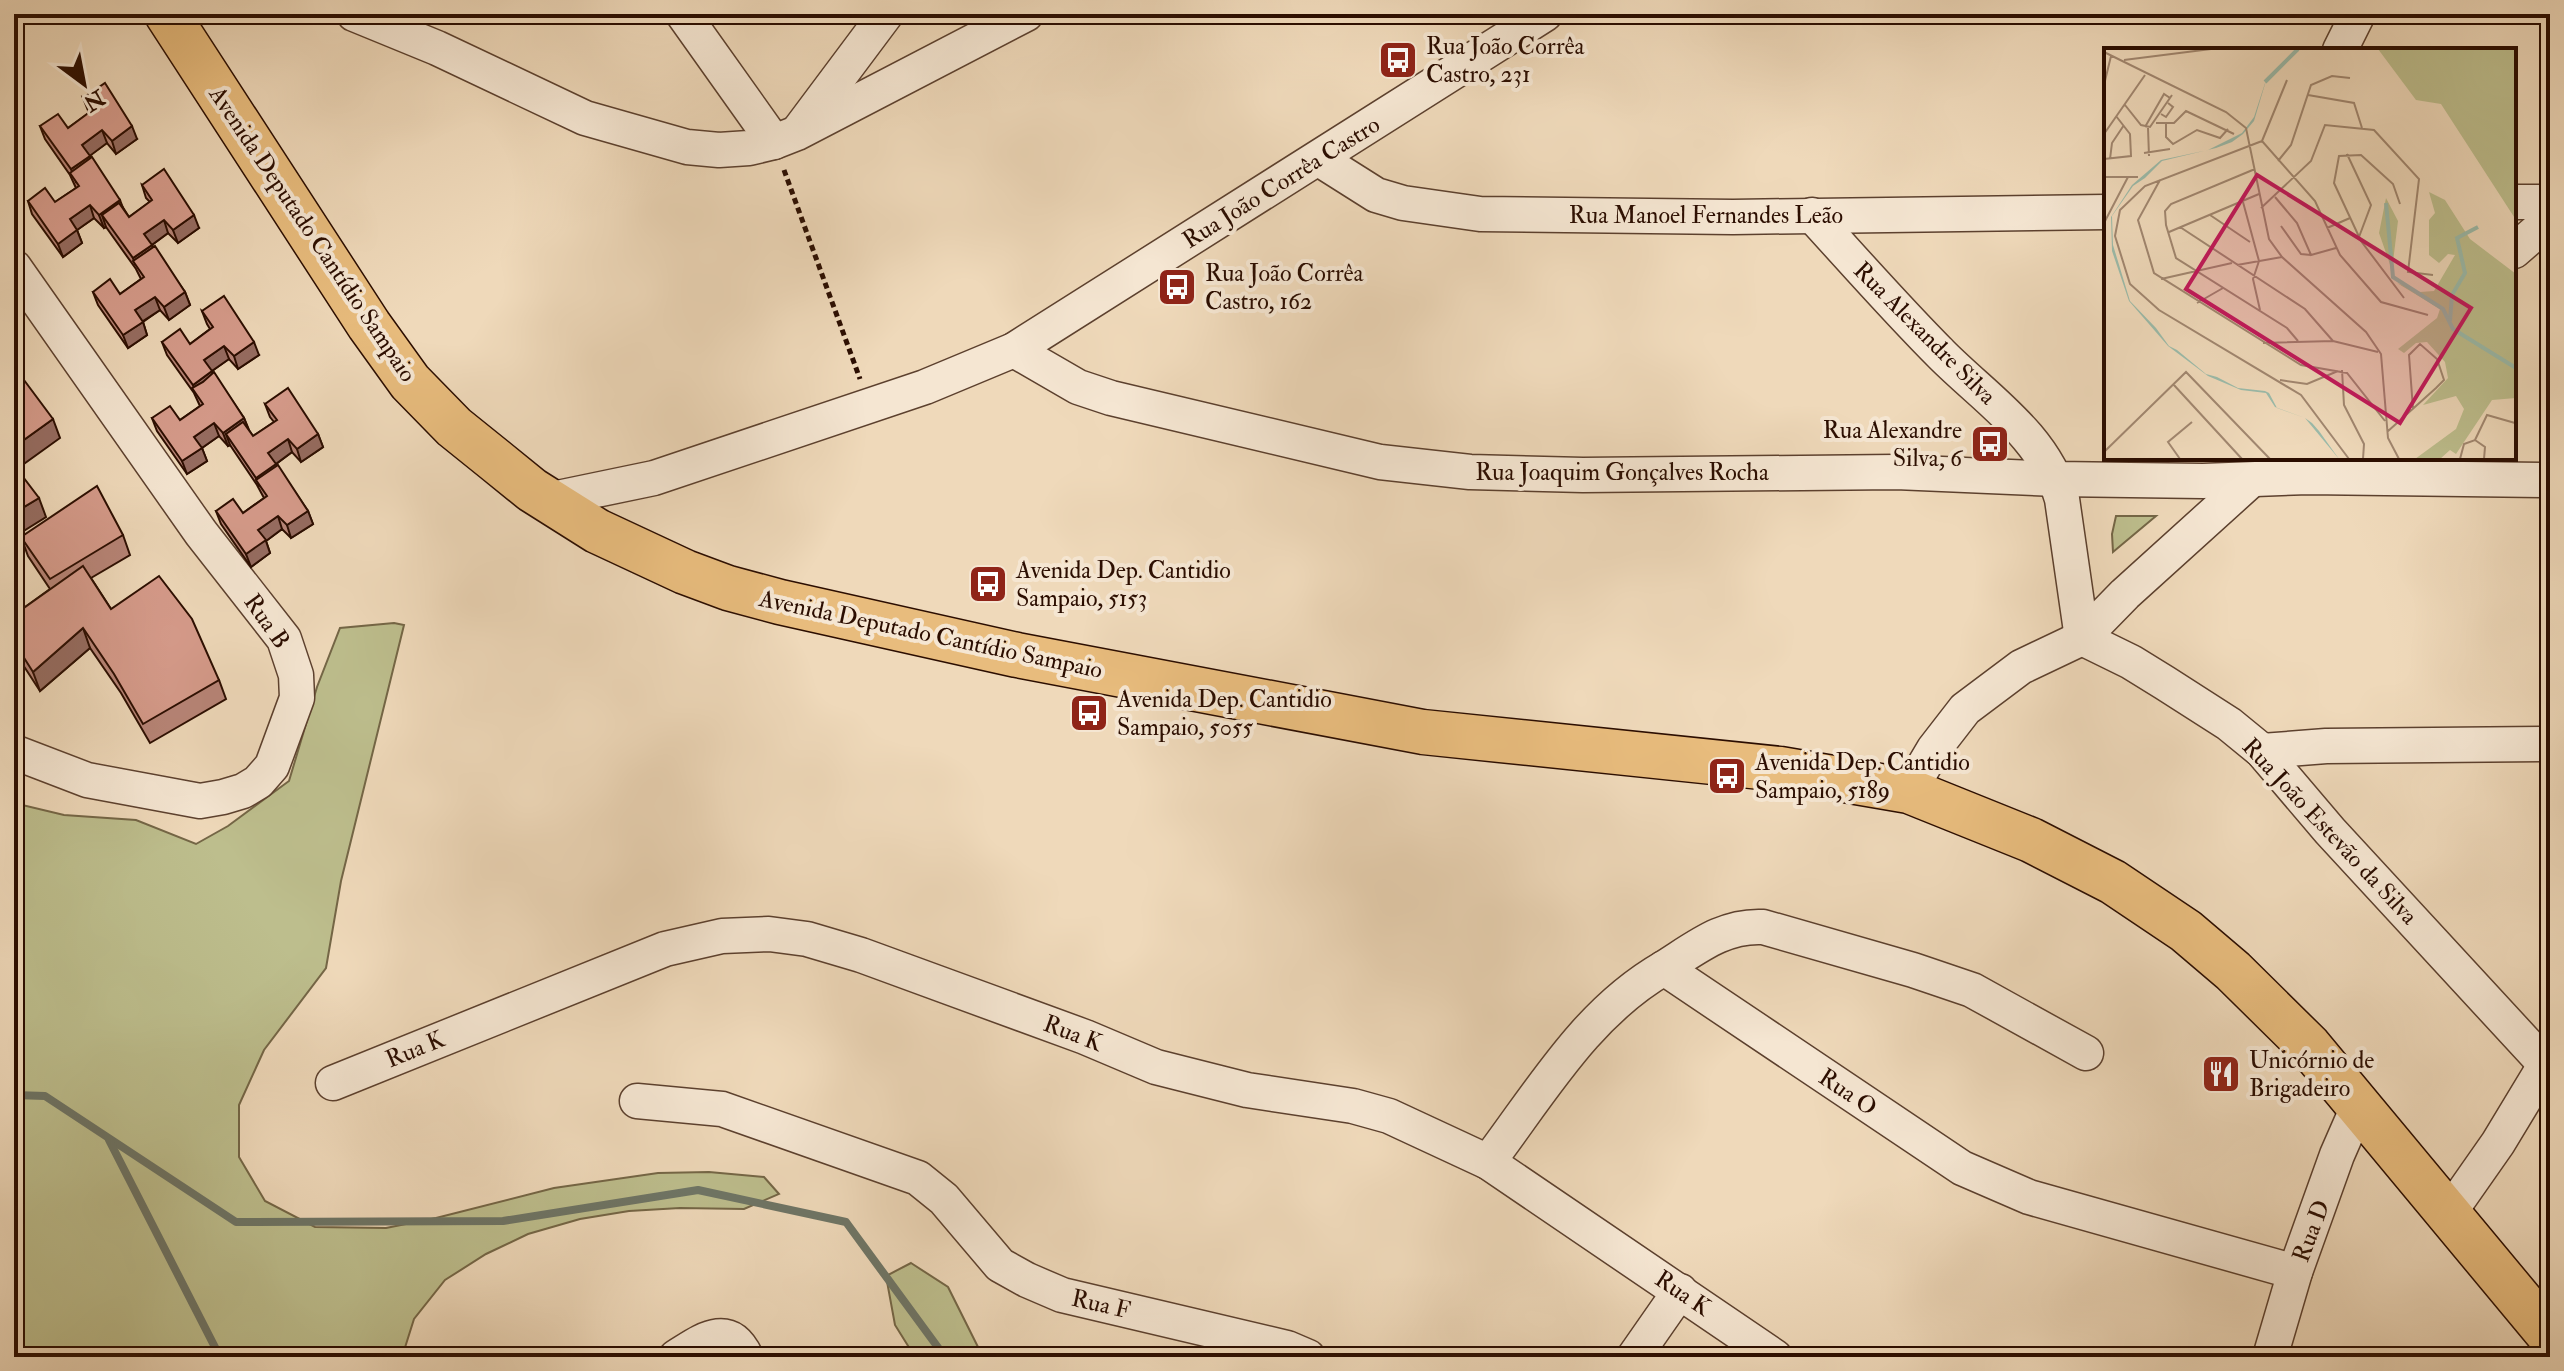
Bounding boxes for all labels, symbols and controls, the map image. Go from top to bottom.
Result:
place label: Rua João Corrêa Castro, 231 [1426,31,1586,90]
bus stop icon: Rua João Corrêa Castro, 231 [1377,39,1419,81]
north arrow [44,44,124,124]
inset map [2104,48,2516,460]
street label: Avenida Deputado Cantídio Sampaio [201,80,423,388]
text: N [78,82,111,117]
street label: Rua João Corrêa Castro [1177,109,1386,256]
street label: Rua Manoel Fernandes Leão [1569,200,1843,231]
street label: Rua Alexandre Silva [1847,255,2004,412]
place label: Rua João Corrêa Castro, 162 [1205,258,1365,317]
bus stop icon: Rua João Corrêa Castro, 162 [1156,266,1198,308]
place label: Rua Alexandre Silva, 6 [1823,415,1964,474]
bus stop icon: Rua Alexandre Silva, 6 [1969,423,2011,465]
street label: Rua Joaquim Gonçalves Rocha [1475,457,1770,488]
place label: Avenida Dep. Cantidio Sampaio, 5153 [1015,555,1231,614]
bus stop icon: Avenida Dep. Cantidio Sampaio, 5153 [967,563,1009,605]
street label: Avenida Deputado Cantídio Sampaio [755,583,1105,686]
street label: Rua B [237,588,296,655]
place label: Avenida Dep. Cantidio Sampaio, 5055 [1116,684,1332,743]
bus stop icon: Avenida Dep. Cantidio Sampaio, 5055 [1068,692,1110,734]
street label: Rua João Estevão da Silva [2235,731,2425,932]
place label: Avenida Dep. Cantidio Sampaio, 5189 [1754,747,1970,806]
bus stop icon: Avenida Dep. Cantidio Sampaio, 5189 [1706,755,1748,797]
street label: Rua K [1039,1008,1107,1059]
street label: Rua K [381,1024,450,1075]
place label: Unicórnio de Brigadeiro [2249,1045,2374,1104]
restaurant icon: Unicórnio de Brigadeiro [2200,1053,2242,1095]
street label: Rua O [1813,1062,1883,1123]
street label: Rua D [2286,1196,2337,1267]
street label: Rua K [1649,1263,1717,1323]
street label: Rua F [1068,1283,1133,1326]

